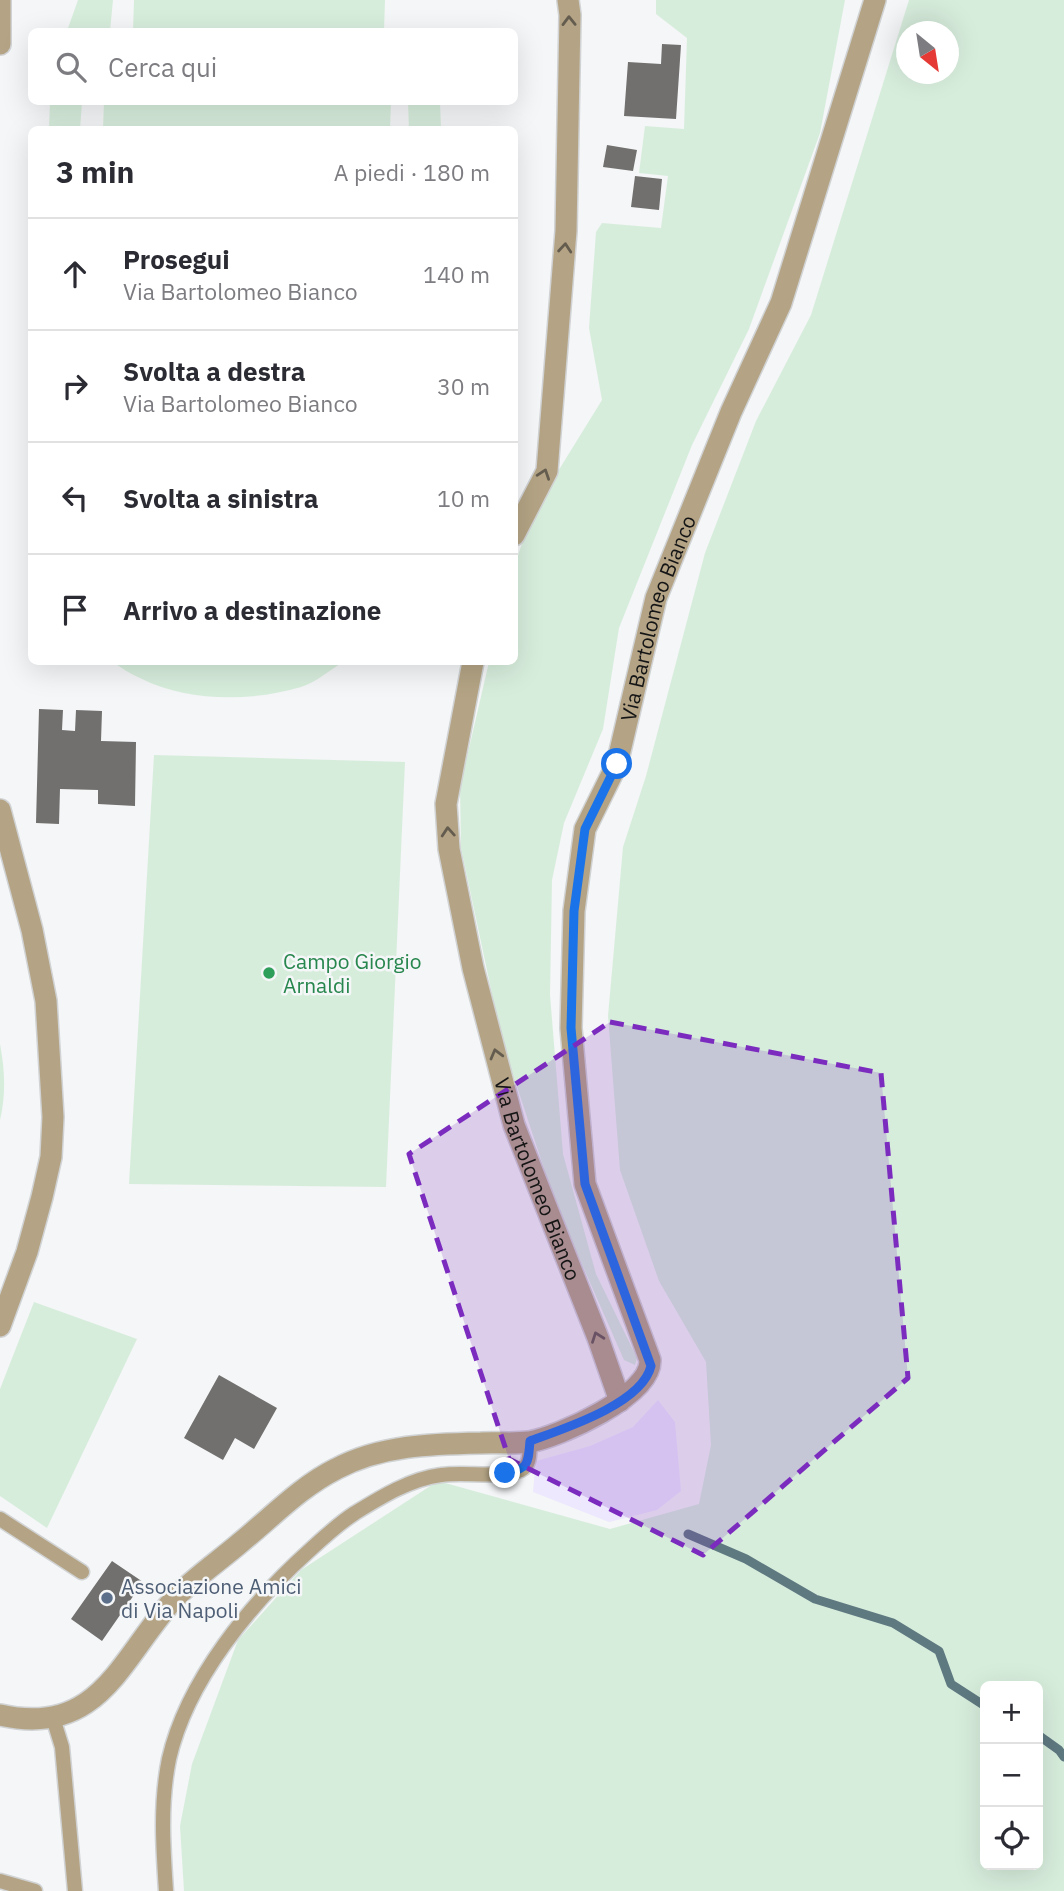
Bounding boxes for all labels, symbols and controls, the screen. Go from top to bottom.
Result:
one-way arrow [561,15,577,25]
north arrow [896,21,959,84]
search box [28,28,518,105]
icon: search [52,48,90,86]
text: Cerca qui [108,50,217,84]
text: 3 min [56,152,134,191]
text: A piedi · 180 m [334,157,490,187]
text: Prosegui [123,242,230,276]
one-way arrow [557,242,572,253]
icon: ahead [56,255,94,293]
text: 140 m [423,259,490,289]
text: Via Bartolomeo Bianco [123,276,358,306]
text: Svolta a destra [123,354,305,388]
icon: right [56,367,94,405]
text: 30 m [437,371,490,401]
text: Via Bartolomeo Bianco [123,388,358,418]
one-way arrow [536,468,550,481]
icon: left [56,479,94,517]
text: Svolta a sinistra [123,481,319,515]
text: 10 m [437,483,490,513]
street label: Via Bartolomeo Bianco [614,511,702,724]
icon: arrive [56,591,94,629]
text: Arrivo a destinazione [123,593,381,627]
route start [601,748,632,779]
one-way arrow [441,826,456,837]
place label: Campo Giorgio Arnaldi [283,947,421,999]
marker: Campo Giorgio Arnaldi [261,965,277,981]
one-way arrow [489,1048,504,1060]
street label: Via Bartolomeo Bianco [488,1075,588,1284]
one-way arrow [592,1331,606,1343]
route end [489,1457,520,1488]
place label: Associazione Amici di Via Napoli [121,1572,302,1624]
marker: Associazione Amici di Via Napoli [99,1590,115,1606]
map controls [980,1681,1043,1870]
button: + [980,1681,1043,1744]
button: − [980,1744,1043,1807]
button: locate [980,1807,1043,1870]

